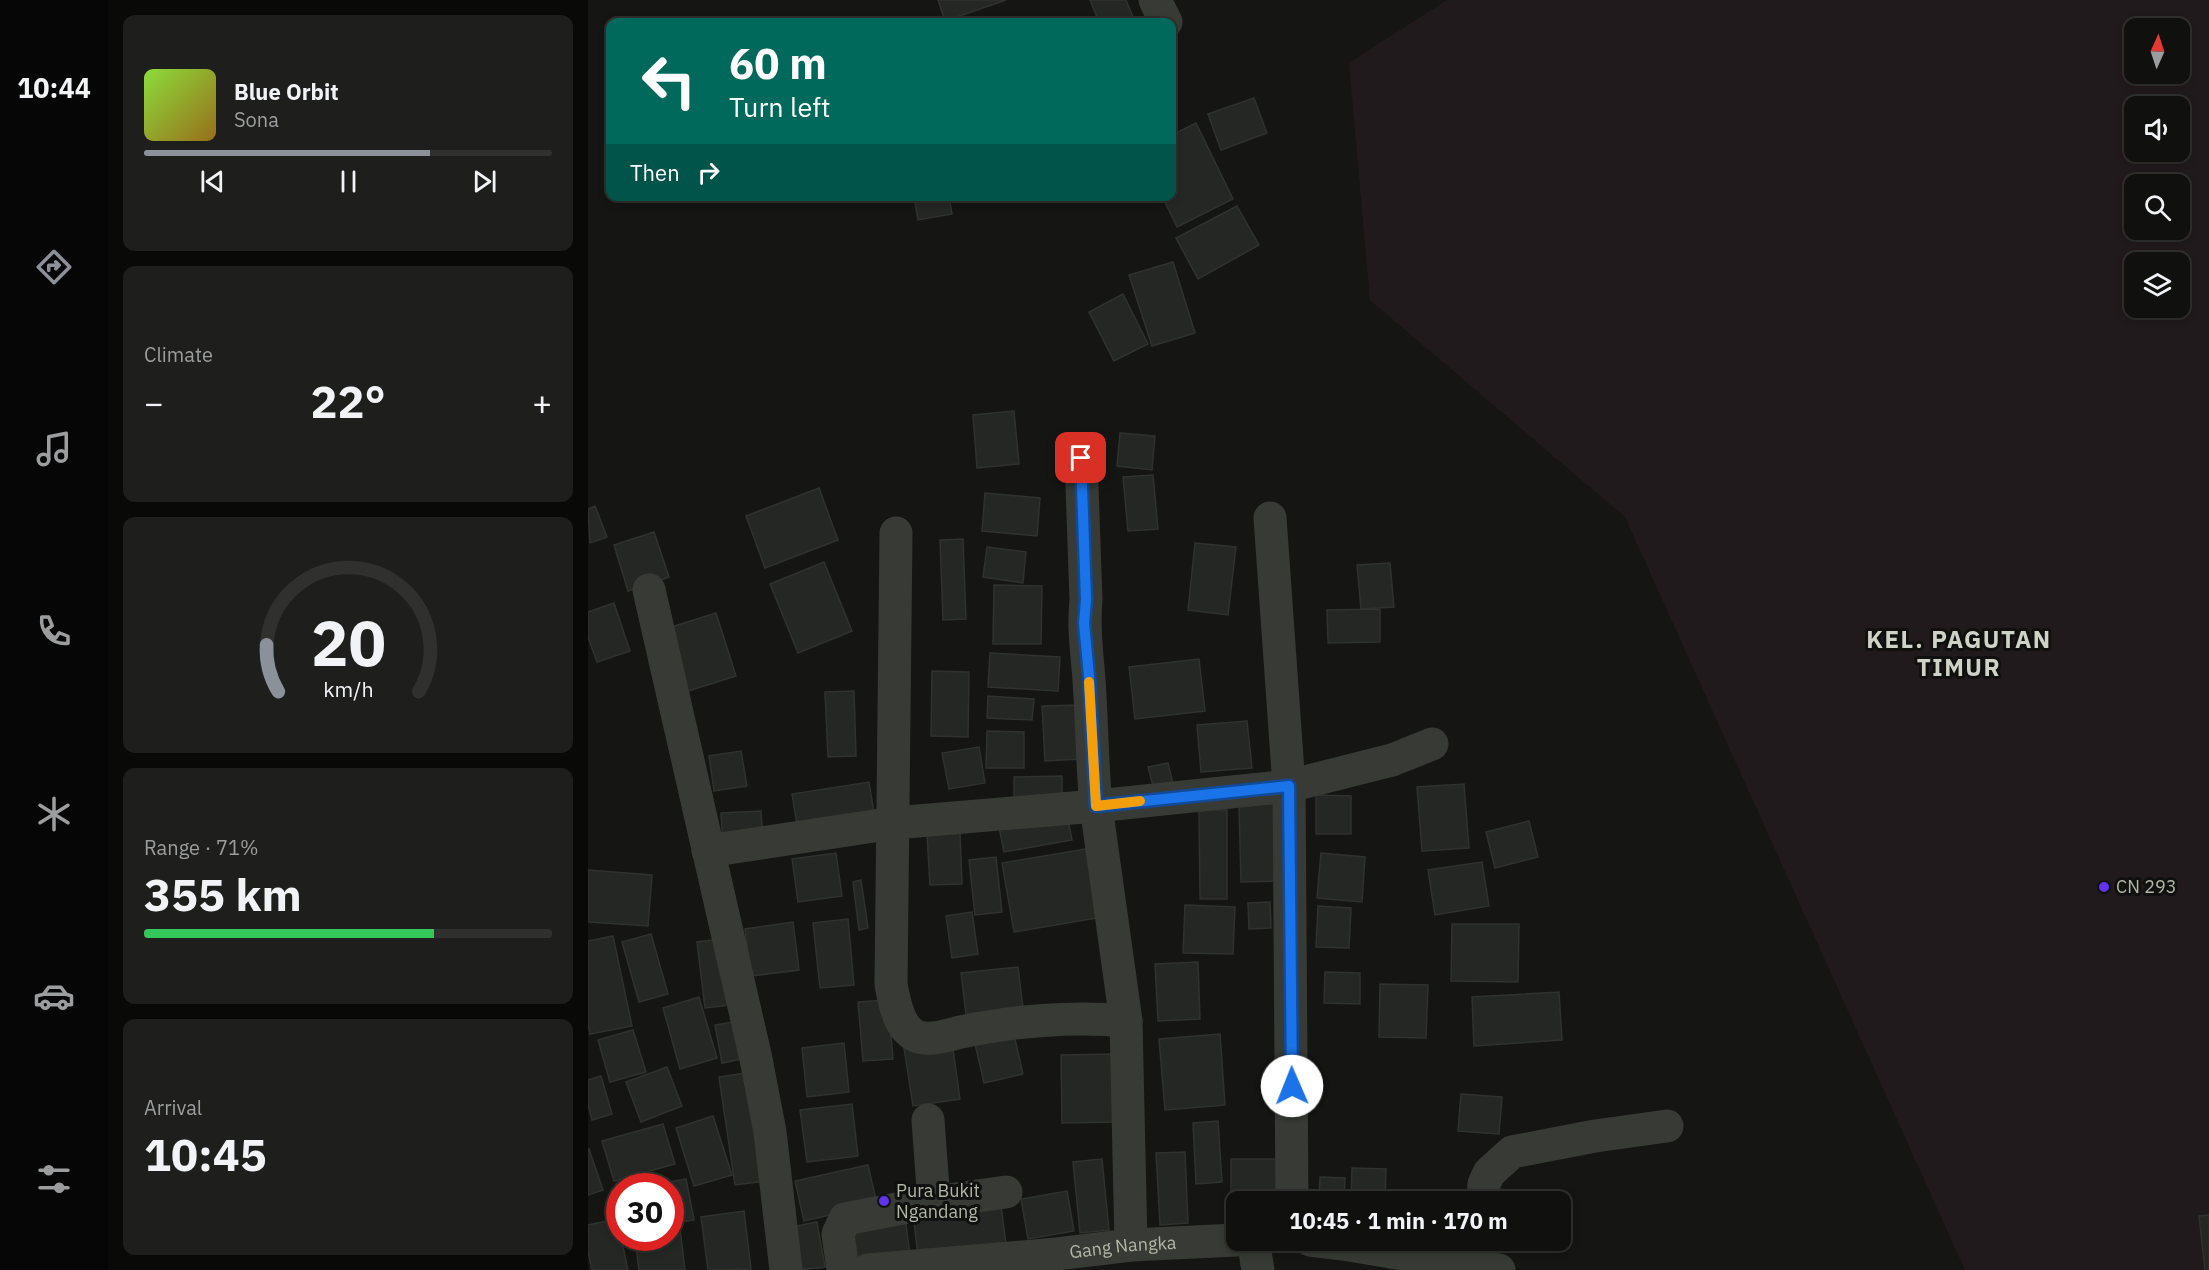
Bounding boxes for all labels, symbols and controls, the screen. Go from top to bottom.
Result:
north arrow [2124,18,2190,84]
map controls [2124,18,2190,318]
text: 60 m [729,36,827,91]
icon: left [630,42,708,120]
text: 10:44 [17,70,91,105]
text: Blue Orbit [234,77,339,106]
text: Turn left [729,89,830,124]
button: sound [2124,96,2190,162]
text: Sona [234,106,279,133]
icon: right [692,156,725,189]
text: Then [630,158,680,187]
icon: previous [196,165,229,198]
icon: pause [332,165,365,198]
icon: next [468,165,501,198]
button: search [2124,174,2190,240]
icon: directions [33,246,75,288]
button: layers [2124,252,2190,318]
text: Climate [144,341,213,368]
text: 22° [310,372,386,430]
text: − [144,381,164,424]
text: + [532,381,552,424]
icon: music [33,428,75,470]
pin [1055,432,1106,483]
icon: arrive [1064,441,1097,474]
text: 20 [311,602,385,683]
icon: phone [33,610,75,652]
district label: KEL. PAGUTAN TIMUR [1866,623,2052,683]
text: km/h [323,675,373,703]
icon: climate [33,793,75,835]
text: Range · 71% [144,834,259,861]
text: 355 km [144,865,302,923]
place label: CN 293 [2116,875,2177,898]
marker: CN 293 [2097,880,2111,894]
icon: car [33,975,75,1017]
position arrow [1260,1054,1324,1118]
text: Arrival [144,1094,202,1121]
text: 10:45 [144,1125,267,1183]
icon: filters [33,1158,75,1200]
speed limit sign: 30 [606,1173,684,1251]
place label: Pura Bukit Ngandang [896,1179,980,1223]
marker: Pura Bukit Ngandang [877,1194,891,1208]
text: 10:45 · 1 min · 170 m [1289,1206,1508,1235]
street label: Gang Nangka [1068,1231,1177,1263]

